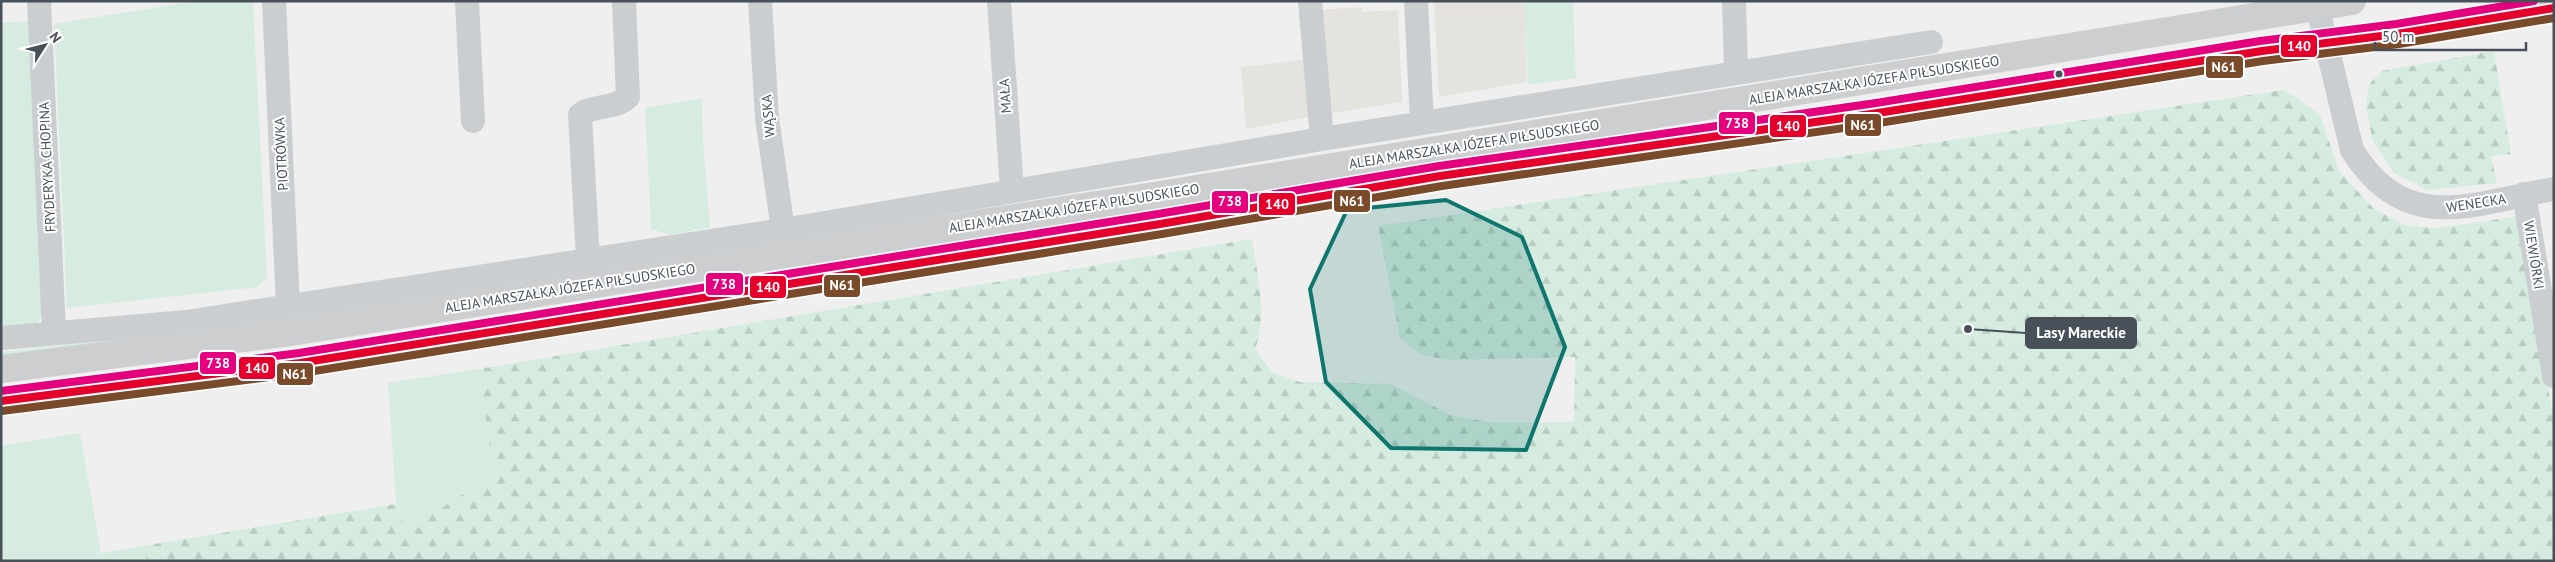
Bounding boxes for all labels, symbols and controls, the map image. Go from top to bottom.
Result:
north arrow [20,20,70,70]
scale bar [2375,20,2526,52]
text: 50 m [2382,27,2415,46]
text: N [46,28,66,46]
line badge: 140 [2280,34,2318,58]
text: 140 [2287,37,2311,55]
street label: ALEJA MARSZAŁKA JÓZEFA PIŁSUDSKIEGO [1748,51,2000,109]
line badge: N61 [2205,55,2244,79]
text: N61 [2211,58,2237,76]
unlabelled marker [2054,69,2064,79]
street label: MAŁA [995,77,1015,114]
street label: WĄSKA [757,93,779,138]
street label: FRYDERYKA CHOPINA [35,101,59,233]
line badge: 738 [1718,111,1756,135]
line badge: N61 [1844,113,1882,137]
text: 738 [1725,114,1749,132]
line badge: 140 [1769,114,1807,138]
street label: ALEJA MARSZAŁKA JÓZEFA PIŁSUDSKIEGO [1348,115,1600,173]
street label: PIOTRÓWKA [270,116,292,191]
text: N61 [1850,116,1876,134]
text: 140 [1776,117,1800,135]
street label: ALEJA MARSZAŁKA JÓZEFA PIŁSUDSKIEGO [948,179,1200,237]
line badge: N61 [1333,189,1371,213]
street label: WENECKA [2445,189,2508,217]
line badge: 738 [1211,190,1249,214]
text: 738 [1218,192,1242,210]
line badge: 140 [1258,192,1296,216]
text: N61 [1339,192,1365,210]
text: 140 [1265,195,1289,213]
street label: WIEWIÓRKI [2520,219,2548,291]
street label: ALEJA MARSZAŁKA JÓZEFA PIŁSUDSKIEGO [444,259,696,317]
line badge: 738 [705,272,744,296]
line badge: N61 [823,274,861,298]
text: 738 [712,275,736,293]
line badge: 140 [749,275,787,299]
text: N61 [829,276,855,294]
text: 140 [756,278,780,296]
callout: Lasy Mareckie [2026,318,2136,348]
text: Lasy Mareckie [2036,323,2126,342]
line badge: 738 [199,351,237,375]
text: 738 [206,354,230,372]
line badge: 140 [238,356,276,380]
text: 140 [245,359,269,377]
line badge: N61 [276,362,314,386]
text: N61 [282,365,308,383]

